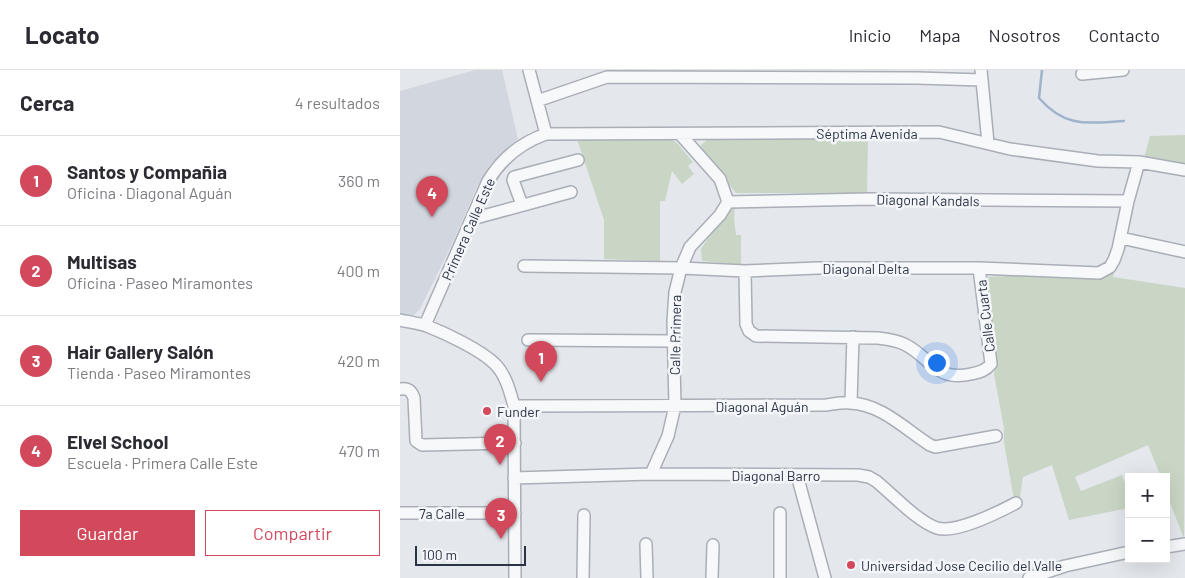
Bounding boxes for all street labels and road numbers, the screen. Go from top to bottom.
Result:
street label: Séptima Avenida [816,125,918,142]
street label: Primera Calle Este [438,175,498,283]
street label: Diagonal Kandals [876,191,980,209]
street label: Diagonal Delta [823,260,909,277]
street label: Calle Cuarta [972,279,998,353]
street label: Calle Primera [666,295,684,375]
street label: Diagonal Aguán [715,398,809,415]
street label: Diagonal Barro [732,467,820,484]
street label: 7a Calle [419,505,465,522]

